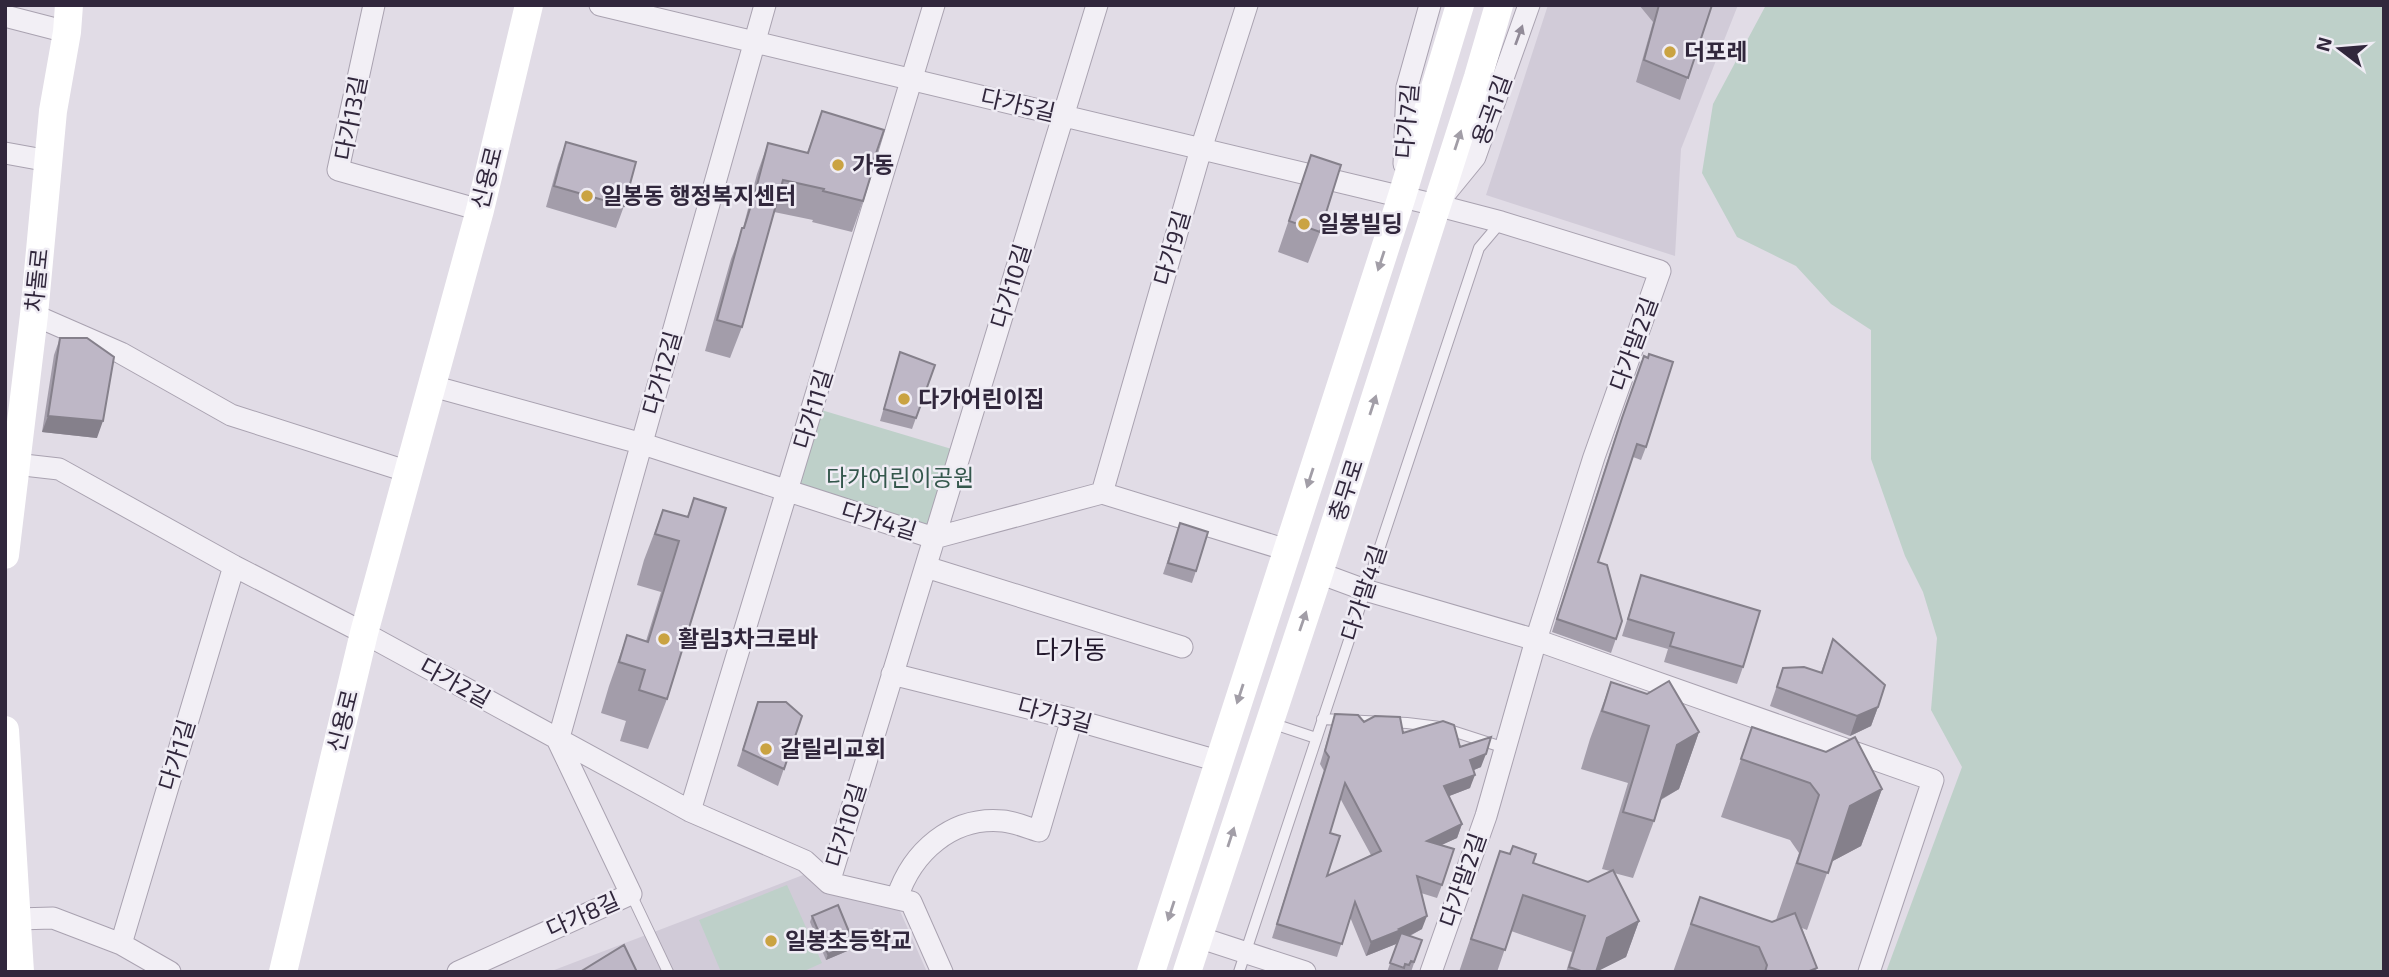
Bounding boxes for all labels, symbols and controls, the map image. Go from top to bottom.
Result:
north arrow [2305,14,2375,84]
one-way arrow [1513,25,1524,46]
text: N [2310,34,2336,54]
place label: 더포레 [1684,37,1747,65]
marker: 더포레 [1662,44,1678,60]
street label: 용곡1길 [1465,71,1517,149]
street label: 다가13길 [328,73,372,162]
street label: 다가5길 [978,82,1058,126]
street label: 다가7길 [1389,82,1423,160]
one-way arrow [1453,129,1464,150]
street label: 신용로 [465,144,507,212]
place label: 가동 [852,150,894,178]
marker: 가동 [830,157,846,173]
place label: 일봉동 행정복지센터 [601,181,796,209]
marker: 일봉동 행정복지센터 [579,188,595,204]
street label: 다가9길 [1147,207,1195,288]
place label: 일봉빌딩 [1318,209,1403,237]
marker: 일봉빌딩 [1296,216,1312,232]
street label: 다가10길 [984,240,1036,331]
street label: 차돌로 [19,247,53,313]
one-way arrow [1375,251,1386,272]
street label: 다가말2길 [1603,293,1663,394]
street label: 다가12길 [636,328,686,418]
street label: 다가11길 [787,366,837,452]
place label: 다가어린이집 [918,384,1045,412]
marker: 다가어린이집 [896,391,912,407]
one-way arrow [1369,394,1379,415]
street label: 충무로 [1322,455,1368,524]
park label: 다가어린이공원 [826,463,974,491]
one-way arrow [1305,467,1315,488]
street label: 다가4길 [838,495,921,545]
street label: 다가말4길 [1334,541,1392,644]
one-way arrow [1298,611,1309,632]
place label: 활림3차크로바 [678,624,818,652]
marker: 활림3차크로바 [656,631,672,647]
district label: 다가동 [1035,633,1107,664]
street label: 다가2길 [415,651,496,713]
one-way arrow [1234,684,1245,705]
street label: 신용로 [321,687,363,755]
street label: 다가3길 [1015,691,1096,737]
street label: 다가1길 [152,716,200,794]
place label: 갈릴리교회 [780,734,886,762]
marker: 갈릴리교회 [758,741,774,757]
street label: 다가10길 [819,779,871,870]
one-way arrow [1226,826,1237,847]
street label: 다가말2길 [1433,829,1491,930]
street label: 다가8길 [542,886,624,943]
one-way arrow [1165,900,1175,921]
place label: 일봉초등학교 [785,926,912,954]
marker: 일봉초등학교 [763,933,779,949]

